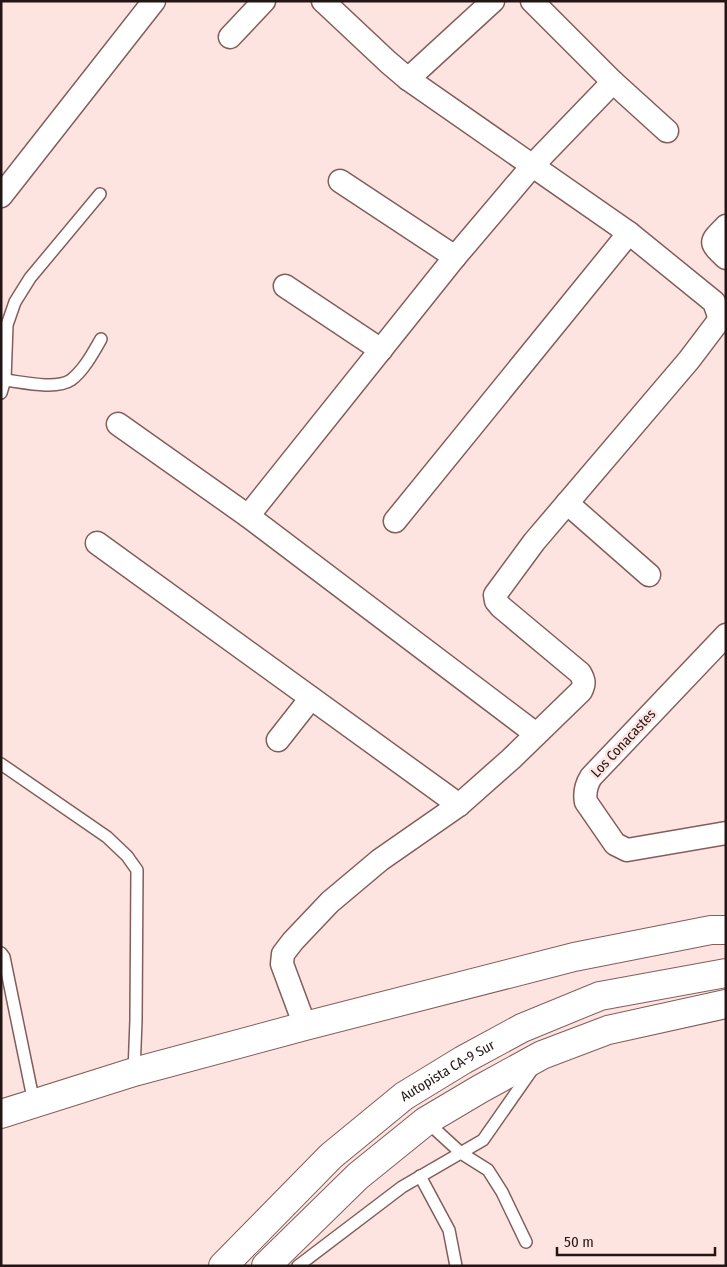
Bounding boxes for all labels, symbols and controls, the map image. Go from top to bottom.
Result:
street label: Los Conacastes [588,706,659,781]
street label: Autopista CA-9 Sur [397,1036,498,1105]
scale bar [557,1224,714,1256]
text: 50 m [564,1233,594,1251]

